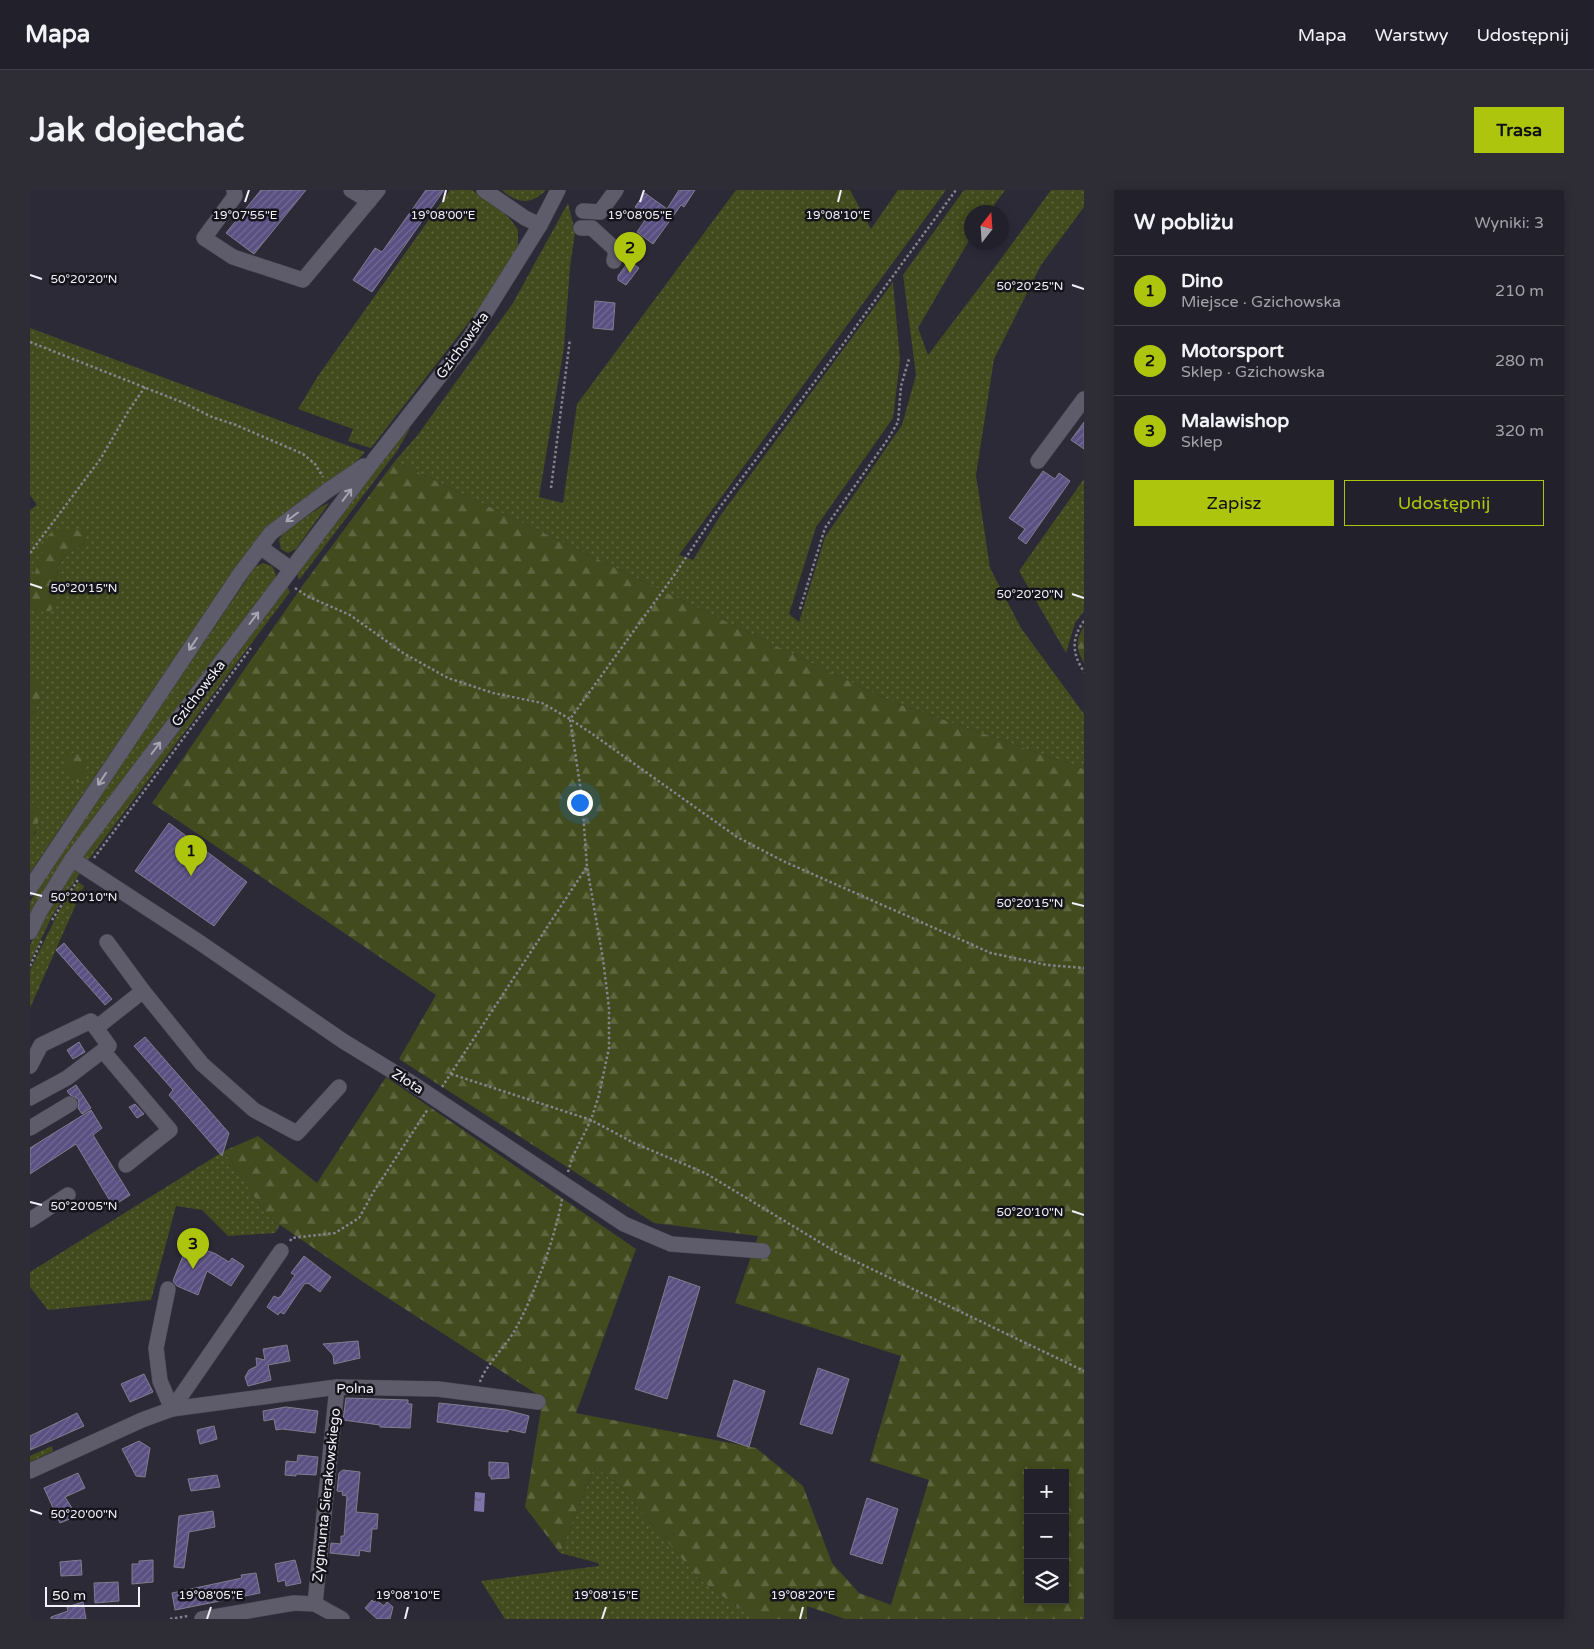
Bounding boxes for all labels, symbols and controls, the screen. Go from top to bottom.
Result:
text: Mapa [25,20,90,49]
text: Mapa [1298,24,1347,46]
text: Warstwy [1375,24,1448,46]
text: Udostępnij [1476,24,1569,46]
button: Trasa [1474,107,1564,153]
text: Jak dojechać [30,109,245,151]
north arrow [964,205,1009,250]
text: 19°07'55"E [212,208,278,222]
text: 19°08'00"E [410,208,476,222]
text: 19°08'05"E [607,208,673,222]
text: 19°08'10"E [805,208,871,222]
text: W pobliżu [1134,210,1234,235]
text: Wyniki: 3 [1475,213,1544,233]
pin: 2 [614,232,646,273]
text: Dino [1181,270,1223,292]
text: 50°20'20"N [51,272,118,286]
text: 50°20'25"N [997,279,1064,293]
text: 1 [1145,281,1155,301]
text: 210 m [1495,281,1544,301]
text: Miejsce · Gzichowska [1181,292,1341,312]
street label: Gzichowska [432,308,492,382]
text: Motorsport [1181,340,1284,362]
text: 2 [1145,351,1155,371]
text: 280 m [1495,351,1544,371]
text: Sklep · Gzichowska [1181,362,1325,382]
text: Malawishop [1181,410,1289,432]
text: 3 [1145,421,1155,441]
text: 320 m [1495,421,1544,441]
text: Sklep [1181,432,1223,452]
button: Zapisz [1134,480,1334,526]
button: Udostępnij [1344,480,1544,526]
one-way arrow [342,489,353,502]
one-way arrow [285,512,299,522]
text: 50°20'15"N [51,581,118,595]
text: 50°20'20"N [997,587,1064,601]
one-way arrow [249,612,260,625]
one-way arrow [188,637,198,651]
street label: Gzichowska [168,657,229,730]
one-way arrow [151,742,162,755]
one-way arrow [97,772,107,786]
your location [567,790,593,816]
pin: 1 [175,835,207,876]
text: 50°20'10"N [51,890,118,904]
text: 50°20'15"N [997,896,1064,910]
street label: Złota [389,1065,427,1098]
text: 50°20'05"N [51,1199,118,1213]
text: 50°20'10"N [997,1205,1064,1219]
pin: 3 [177,1228,209,1269]
street label: Polna [336,1380,374,1397]
street label: Zygmunta Sierakowskiego [309,1407,344,1583]
map controls [1024,1469,1069,1604]
button: + [1024,1469,1069,1514]
text: 50°20'00"N [51,1507,118,1521]
button: − [1024,1514,1069,1559]
button: layers [1024,1559,1069,1604]
scale bar [45,1584,140,1607]
text: 50 m [52,1587,86,1604]
text: 19°08'05"E [178,1588,244,1602]
text: 19°08'10"E [375,1588,441,1602]
text: 19°08'15"E [573,1588,639,1602]
text: 19°08'20"E [770,1588,836,1602]

